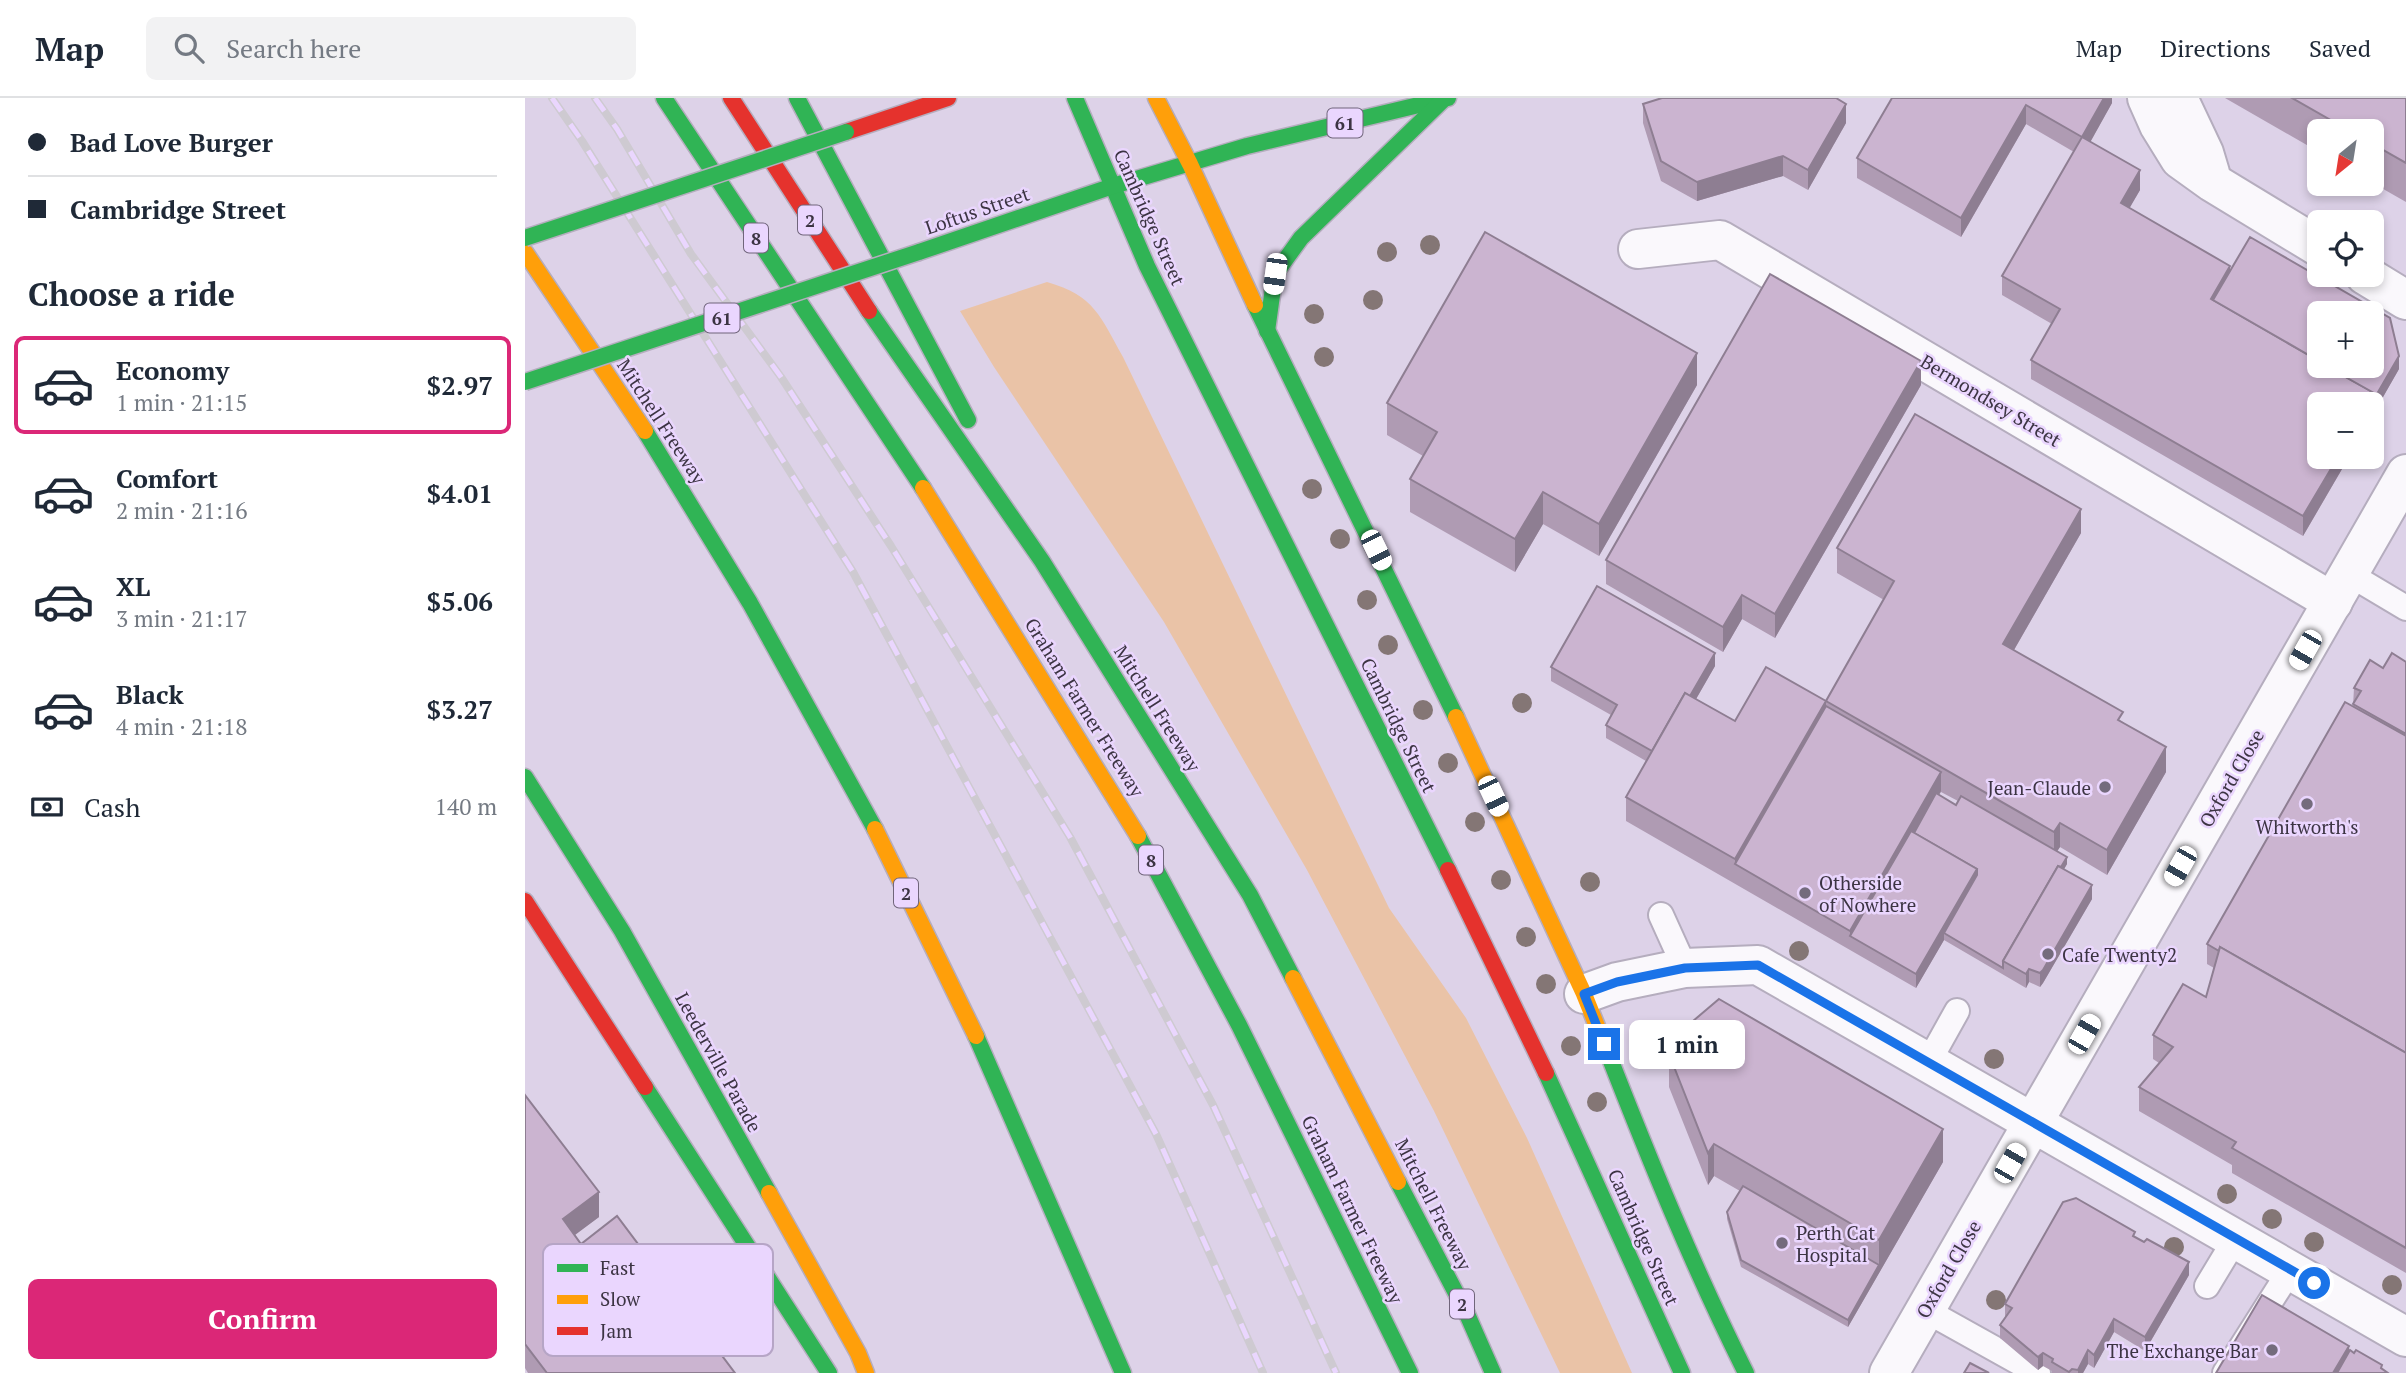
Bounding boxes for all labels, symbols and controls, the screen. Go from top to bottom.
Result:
search box [146,17,636,80]
text: Map [35,27,104,70]
icon: search [170,29,208,67]
text: Search here [226,31,361,65]
text: Map [2076,32,2122,64]
text: Directions [2160,32,2271,64]
text: Saved [2309,32,2371,64]
road number: 61 [1327,108,1363,138]
north arrow [2307,119,2383,196]
map controls [2307,119,2384,469]
text: Bad Love Burger [70,125,273,159]
street label: Cambridge Street [1109,145,1191,289]
street label: Loftus Street [922,180,1032,240]
text: Cambridge Street [70,192,286,226]
road number: 2 [798,205,822,234]
button: locate [2307,210,2384,287]
road number: 8 [744,223,768,252]
car [1262,252,1289,296]
text: Choose a ride [28,273,235,315]
button: + [2307,301,2384,378]
road number: 61 [705,303,739,332]
street label: Bermondsey Street [1916,348,2066,452]
text: Economy [116,353,229,387]
icon: car [32,354,95,417]
street label: Mitchell Freeway [612,354,712,489]
text: $2.97 [427,368,493,402]
text: 1 min · 21:15 [116,387,248,418]
button: − [2307,392,2384,469]
text: Comfort [116,461,218,495]
icon: car [32,462,95,525]
text: $4.01 [427,476,493,510]
text: 2 min · 21:16 [116,495,248,526]
car [1358,527,1395,573]
text: XL [116,569,150,603]
icon: car [32,570,95,633]
text: $5.06 [427,584,493,618]
text: 3 min · 21:17 [116,603,248,634]
street label: Graham Farmer Freeway [1020,613,1151,802]
car [2286,627,2325,673]
street label: Mitchell Freeway [1109,640,1207,776]
street label: Cambridge Street [1356,653,1442,797]
text: Black [116,677,184,711]
icon: car [32,678,95,741]
text: $3.27 [427,692,493,726]
text: 4 min · 21:18 [116,711,248,742]
street label: Oxford Close [2193,725,2269,831]
car [1475,773,1512,819]
place label: Jean-Claude [1987,775,2091,800]
marker: Jean-Claude [2097,779,2113,795]
icon: cash [28,788,66,826]
text: Cash [84,790,140,824]
text: 140 m [435,791,497,822]
marker: Whitworth's [2299,796,2315,812]
place label: Whitworth's [2255,814,2359,839]
car [2161,843,2200,889]
road number: 8 [1139,846,1163,874]
place label: Otherside of Nowhere [1819,870,1916,917]
road number: 2 [894,878,918,908]
marker: Otherside of Nowhere [1797,885,1813,901]
place label: Cafe Twenty2 [2062,942,2177,967]
marker: Cafe Twenty2 [2040,946,2056,962]
street label: Leederville Parade [670,988,768,1136]
car [2065,1011,2104,1057]
callout: 1 min [1629,1020,1744,1068]
route end [1588,1028,1620,1060]
text: 1 min [1656,1029,1718,1060]
street label: Graham Farmer Freeway [1296,1111,1410,1308]
street label: Mitchell Freeway [1390,1134,1478,1274]
car [1991,1140,2030,1186]
street label: Cambridge Street [1603,1165,1685,1309]
street label: Oxford Close [1910,1216,1986,1322]
place label: Perth Cat Hospital [1796,1220,1875,1267]
marker: Perth Cat Hospital [1774,1235,1790,1251]
legend [543,1244,773,1356]
text: Fast [600,1255,635,1280]
route start [2298,1267,2330,1299]
button: Confirm [28,1279,497,1359]
text: Slow [600,1286,641,1311]
road number: 2 [1450,1289,1474,1318]
text: Jam [600,1318,633,1343]
place label: The Exchange Bar [2107,1338,2259,1363]
marker: The Exchange Bar [2264,1342,2280,1358]

